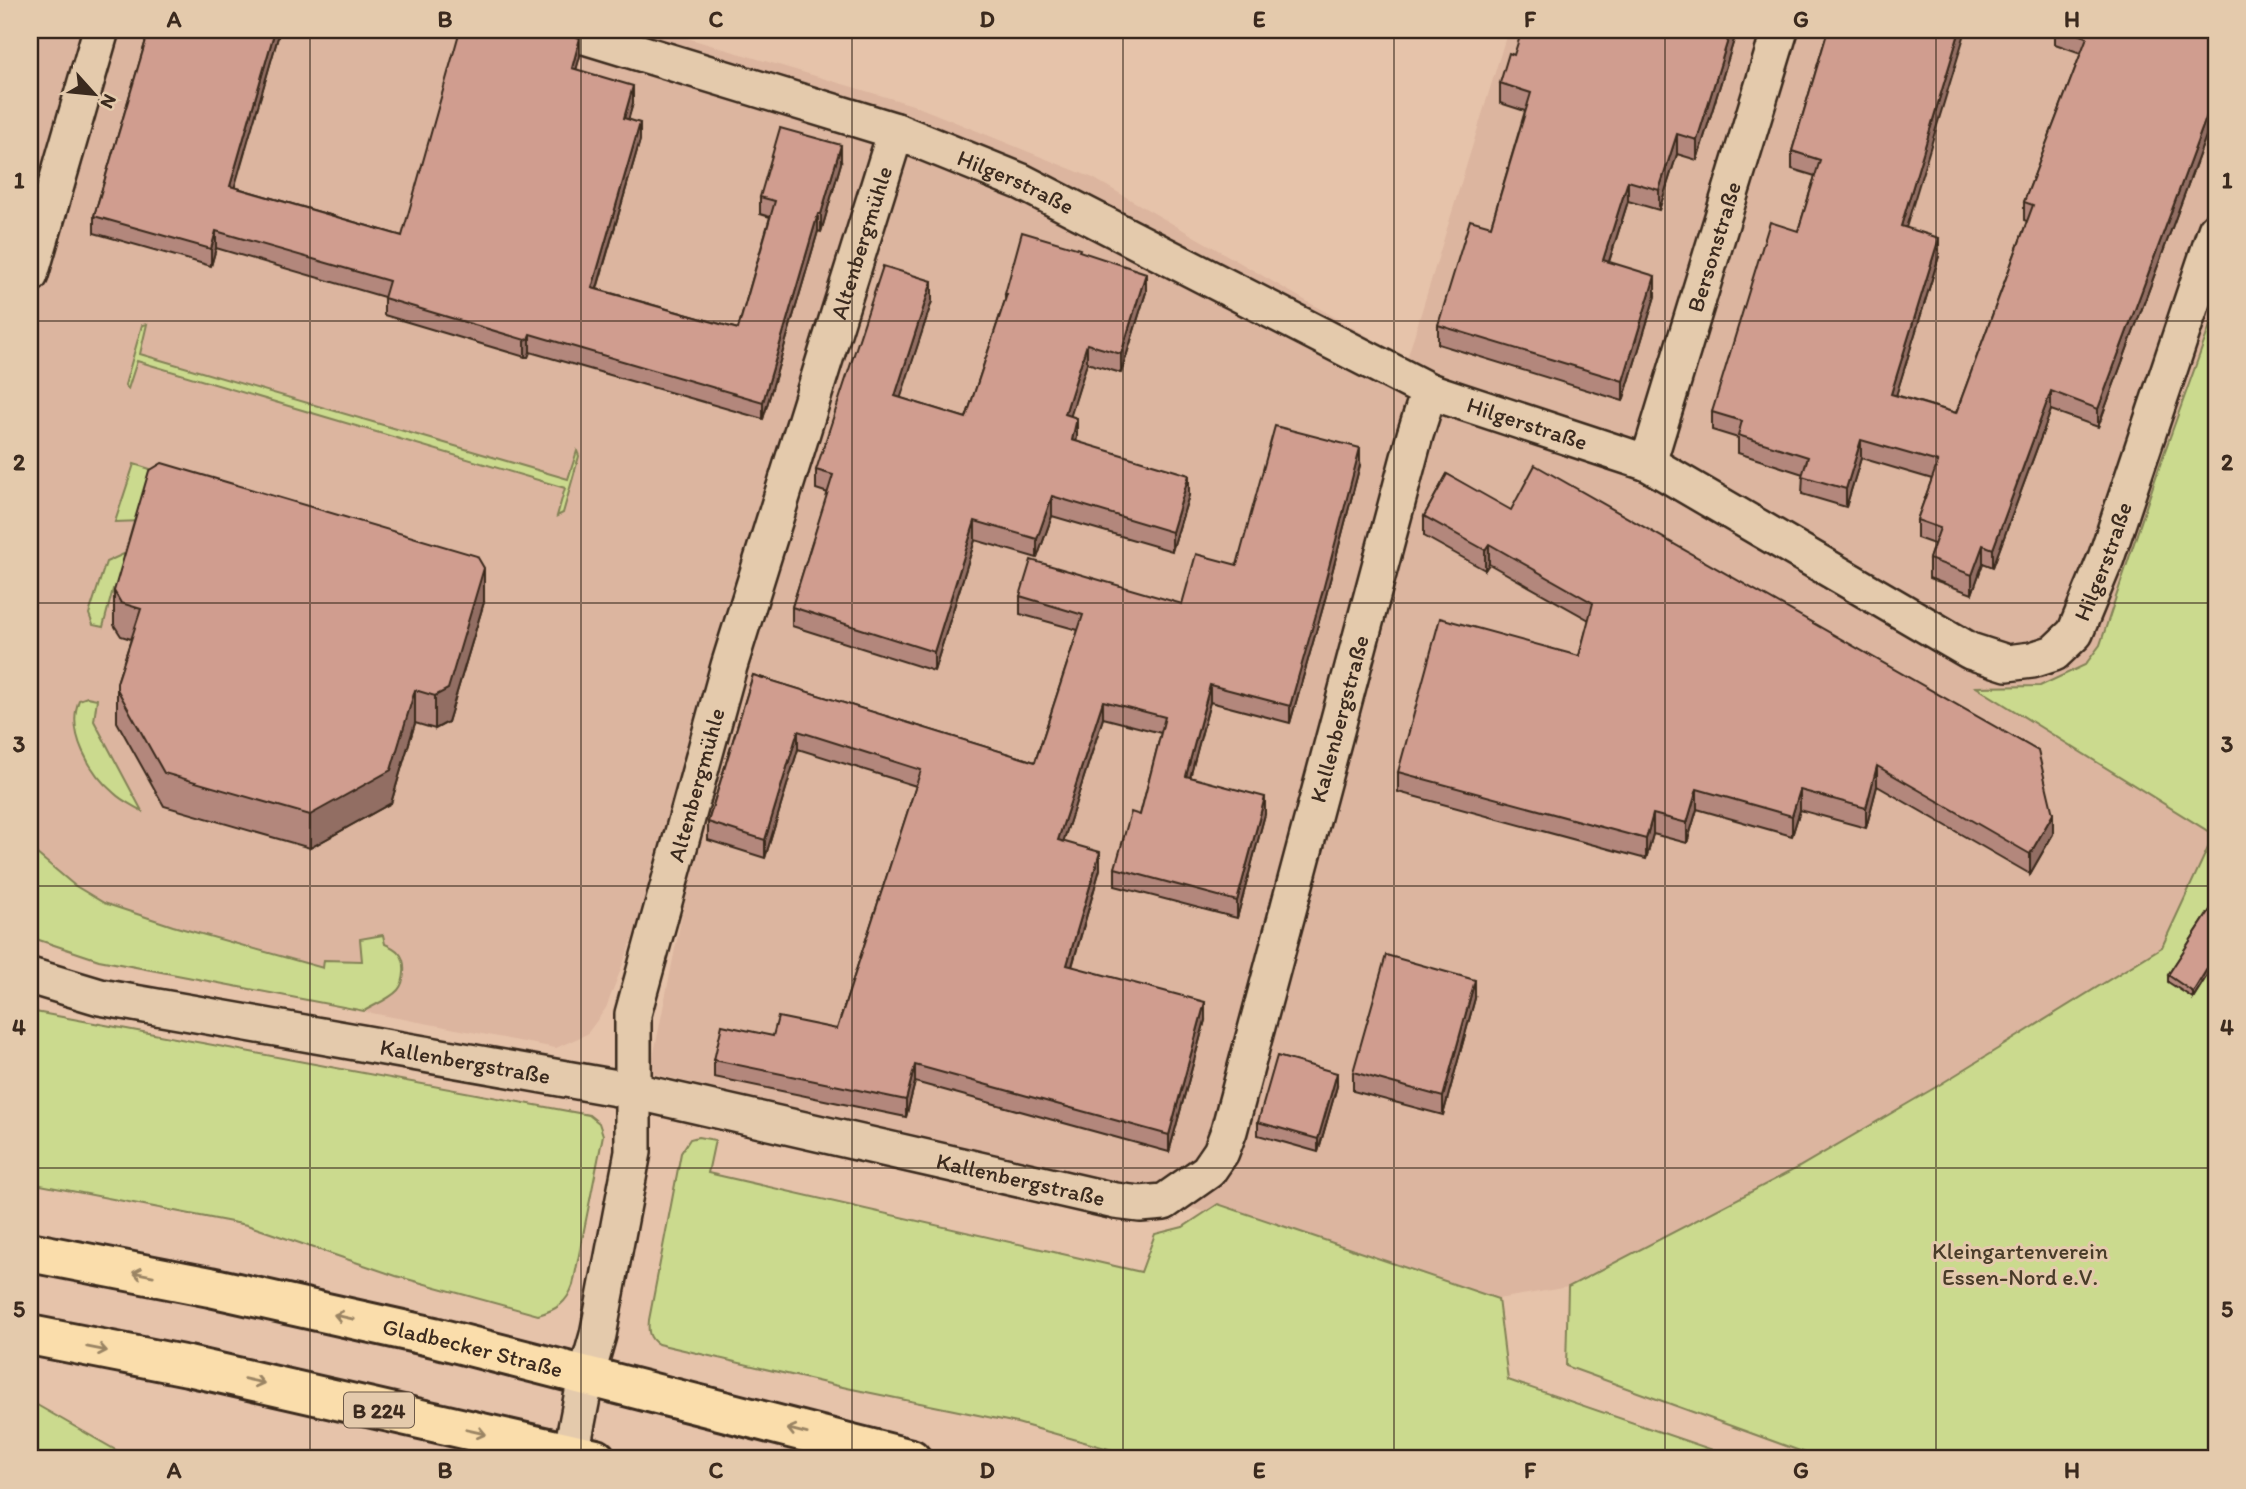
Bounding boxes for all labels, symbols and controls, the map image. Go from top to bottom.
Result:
text: A [166,5,182,33]
text: B [438,5,453,33]
text: C [709,5,724,33]
text: D [979,5,995,33]
text: E [1253,5,1266,33]
text: F [1524,5,1537,33]
text: G [1793,5,1809,33]
text: H [2064,5,2080,33]
north arrow [60,60,130,130]
text: N [96,91,122,112]
street label: Hilgerstraße [953,143,1079,220]
street label: Altenbergmühle [824,163,898,322]
text: 1 [14,166,25,194]
text: 1 [2222,166,2233,194]
street label: Bersonstraße [1681,178,1747,315]
street label: Hilgerstraße [1463,390,1591,456]
text: 2 [13,448,26,476]
text: 2 [2221,448,2234,476]
street label: Hilgerstraße [2068,498,2138,625]
street label: Kallenbergstraße [1303,632,1375,806]
street label: Altenbergmühle [662,705,731,865]
text: 3 [13,730,26,758]
text: 3 [2221,730,2234,758]
text: 4 [12,1013,26,1041]
text: 4 [2220,1013,2234,1041]
street label: Kallenbergstraße [378,1033,553,1090]
street label: Kallenbergstraße [934,1147,1108,1212]
park label: Kleingartenverein Essen-Nord e.V. [1932,1237,2108,1291]
one-way arrow [132,1267,155,1281]
text: 5 [13,1295,25,1323]
text: 5 [2221,1295,2233,1323]
one-way arrow [333,1310,356,1324]
street label: Gladbecker Straße [380,1312,566,1383]
one-way arrow [85,1343,108,1356]
one-way arrow [243,1376,265,1389]
road number: B 224 [344,1392,414,1428]
one-way arrow [787,1424,809,1437]
one-way arrow [464,1426,487,1439]
text: A [166,1456,182,1484]
text: B [438,1456,453,1484]
text: C [709,1456,724,1484]
text: D [979,1456,995,1484]
text: E [1253,1456,1266,1484]
text: F [1524,1456,1537,1484]
text: G [1793,1456,1809,1484]
text: H [2064,1456,2080,1484]

